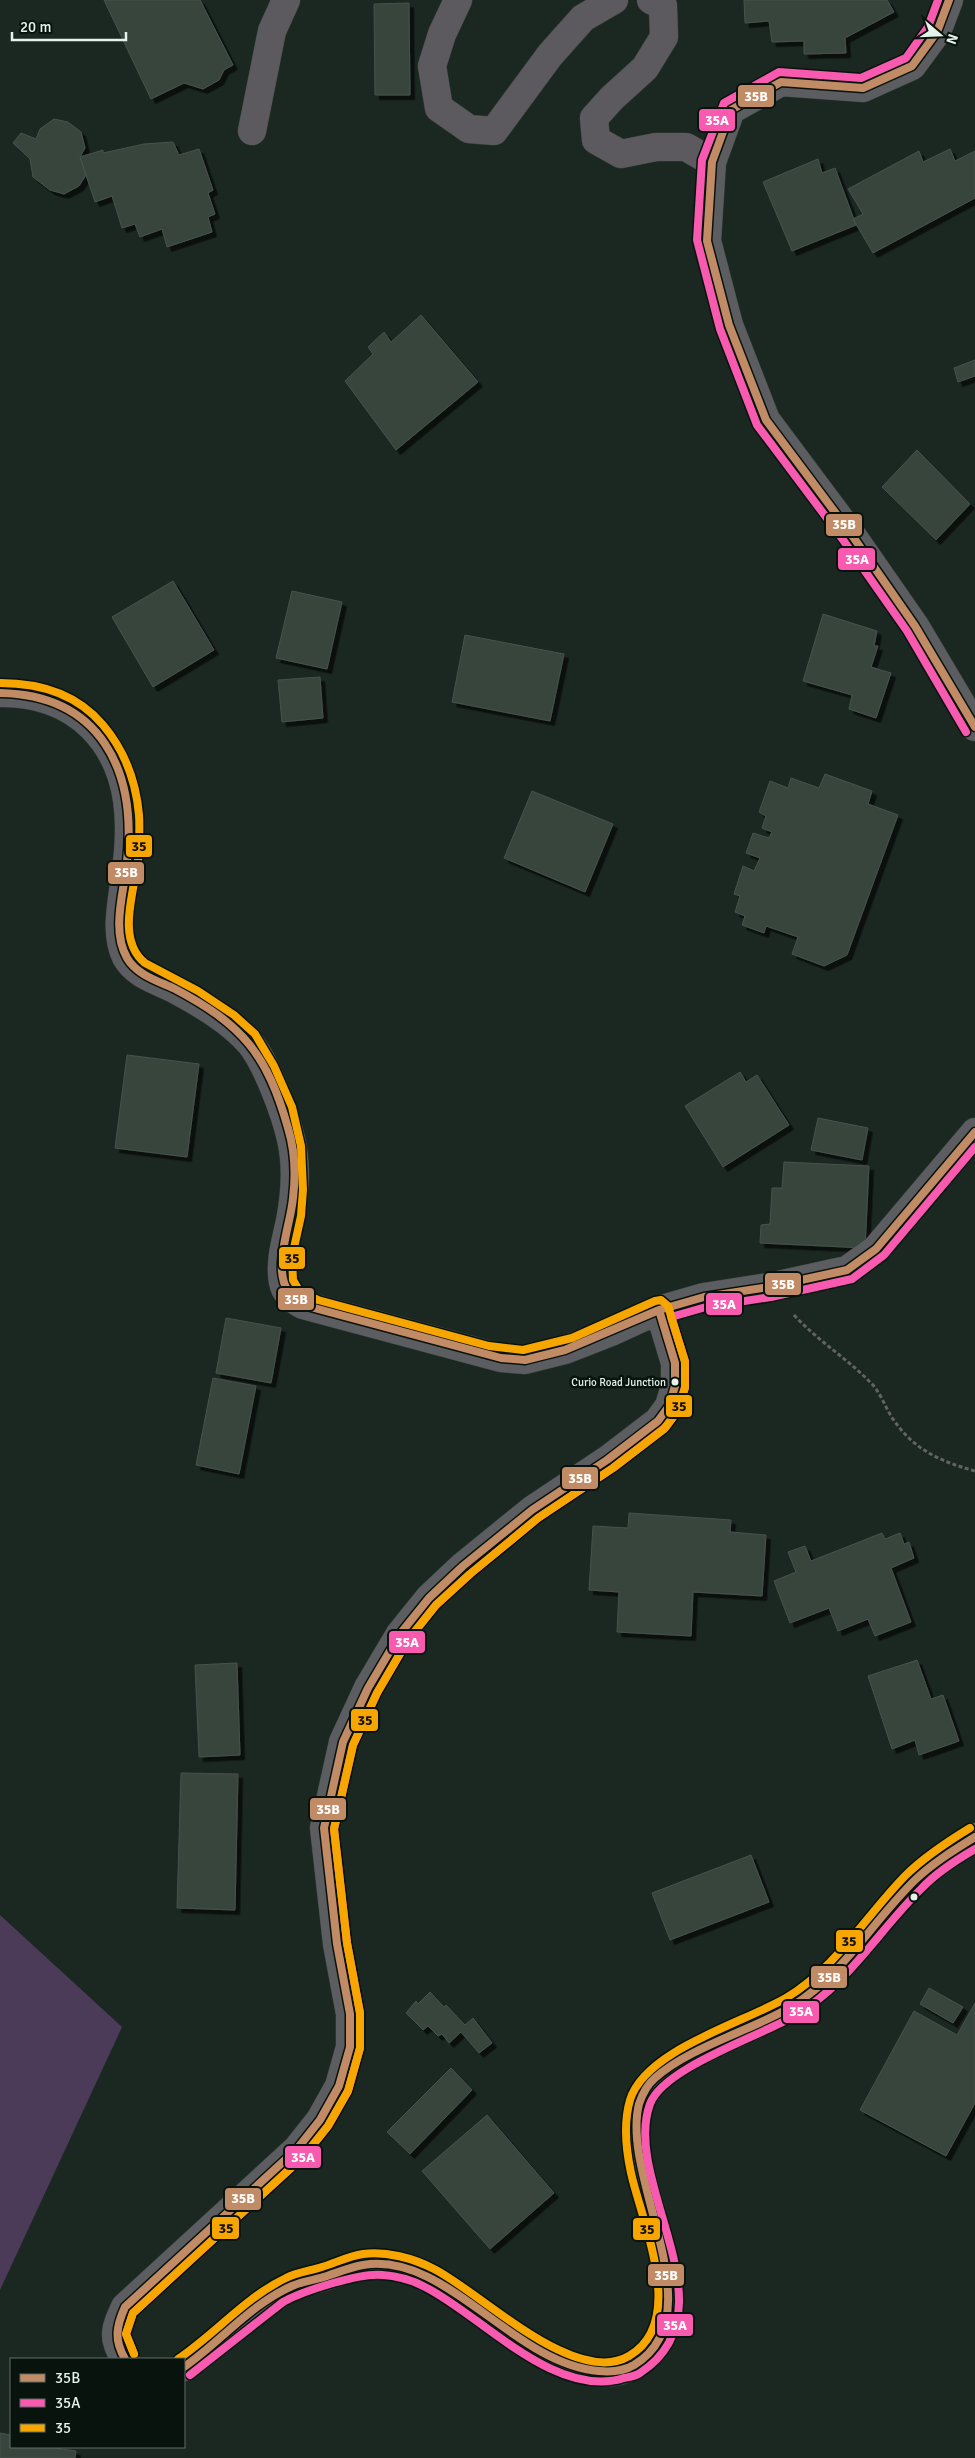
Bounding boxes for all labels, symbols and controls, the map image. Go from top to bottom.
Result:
scale bar [12,10,126,42]
north arrow [915,10,965,60]
text: 20 m [20,18,51,36]
text: N [942,32,961,46]
line badge: 35B [737,84,775,108]
text: 35B [744,88,768,105]
line badge: 35A [698,108,736,132]
text: 35A [705,112,729,129]
line badge: 35B [825,513,863,537]
text: 35B [832,516,856,533]
line badge: 35A [837,547,876,571]
text: 35A [845,551,869,568]
line badge: 35 [125,834,153,858]
text: 35 [131,838,147,855]
line badge: 35B [107,861,145,885]
text: 35B [114,864,138,881]
line badge: 35 [278,1246,306,1270]
text: 35 [284,1250,300,1267]
line badge: 35B [764,1272,802,1296]
text: 35B [771,1276,795,1293]
line badge: 35B [277,1287,315,1311]
text: 35B [284,1291,308,1308]
line badge: 35A [705,1292,743,1316]
text: 35A [712,1296,736,1313]
place label: Curio Road Junction [571,1376,666,1389]
marker: Curio Road Junction [670,1377,680,1387]
line badge: 35 [665,1394,693,1418]
text: 35 [671,1398,687,1415]
line badge: 35B [561,1466,599,1490]
text: 35B [568,1470,592,1487]
line badge: 35A [388,1630,426,1654]
text: 35A [395,1634,419,1651]
line badge: 35 [350,1708,379,1732]
text: 35 [357,1712,373,1729]
line badge: 35B [309,1797,347,1821]
text: 35B [316,1801,340,1818]
unlabelled marker [909,1892,919,1902]
line badge: 35 [835,1929,864,1953]
text: 35 [841,1933,857,1950]
line badge: 35B [810,1965,848,1989]
text: 35B [817,1969,841,1986]
line badge: 35A [782,2000,820,2024]
text: 35A [789,2003,813,2020]
line badge: 35A [284,2145,322,2169]
text: 35A [291,2149,315,2166]
line badge: 35B [224,2187,262,2211]
text: 35B [231,2190,255,2207]
line badge: 35 [211,2216,240,2240]
line badge: 35 [632,2217,661,2241]
text: 35 [218,2220,234,2237]
text: 35 [639,2221,655,2238]
line badge: 35B [647,2263,685,2287]
text: 35B [654,2267,678,2284]
line badge: 35A [656,2313,694,2337]
text: 35A [663,2317,687,2334]
legend [10,2358,185,2448]
text: 35B [55,2369,80,2387]
text: 35A [55,2394,80,2412]
text: 35 [55,2419,71,2437]

